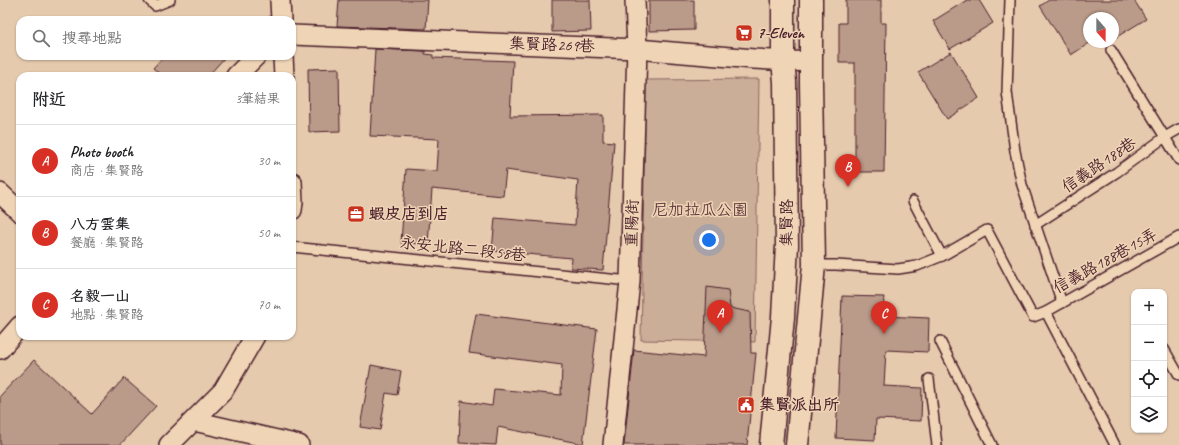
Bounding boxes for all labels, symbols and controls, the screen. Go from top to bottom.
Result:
north arrow [1083,12,1119,48]
search box [16,16,296,60]
supermarket icon: 7-Eleven [734,23,754,43]
place label: 7-Eleven [757,23,806,43]
icon: search [30,27,52,49]
text: 搜尋地點 [62,29,122,48]
street label: 集賢路269巷 [509,34,595,56]
text: 附近 [32,89,66,110]
text: 3筆結果 [235,91,280,107]
street label: 信義路188巷 [1058,133,1140,197]
text: Photo booth [70,143,133,162]
text: A [42,153,48,169]
text: 30 m [258,153,280,169]
pin: B [835,154,861,187]
text: 商店 · 集賢路 [70,163,144,179]
street label: 重陽街 [621,199,643,247]
street label: 集賢路 [777,199,797,247]
park label: 尼加拉瓜公園 [652,200,748,220]
office icon: 蝦皮店到店 [346,204,366,224]
place label: 蝦皮店到店 [369,204,449,224]
text: 八方雲集 [70,215,130,234]
street label: 信義路188巷15弄 [1049,224,1161,298]
text: B [42,225,48,241]
text: 50 m [258,225,280,241]
your location [699,230,719,250]
street label: 永安北路二段58巷 [399,232,527,266]
text: 餐廳 · 集賢路 [70,235,144,251]
text: 名毅一山 [70,287,130,306]
map controls [1131,289,1167,433]
button: + [1131,289,1167,325]
text: C [42,297,48,313]
text: 70 m [258,297,280,313]
pin: A [707,300,733,333]
pin: C [871,301,897,334]
text: 地點 · 集賢路 [70,307,144,323]
button: − [1131,325,1167,361]
button: locate [1131,361,1167,397]
public building icon: 集賢派出所 [736,395,756,415]
place label: 集賢派出所 [759,395,839,415]
button: layers [1131,397,1167,433]

